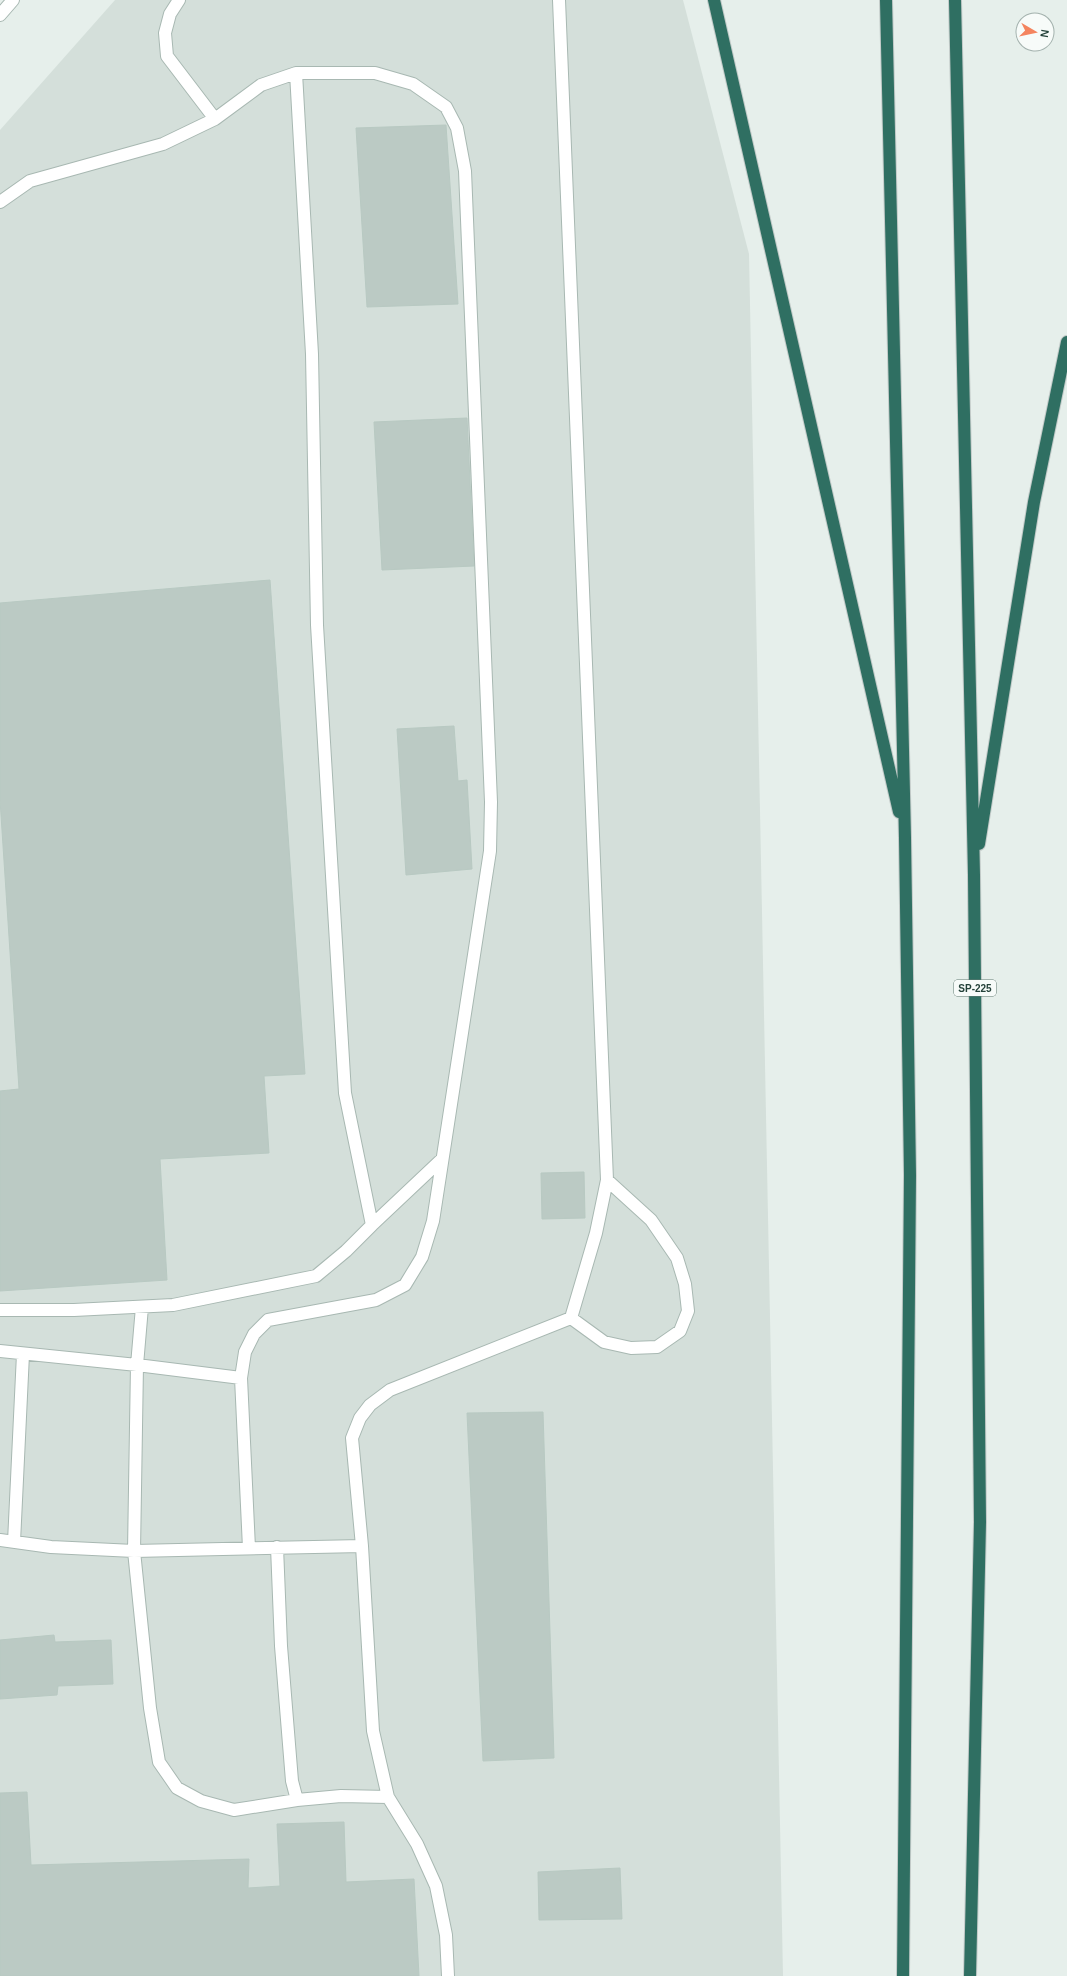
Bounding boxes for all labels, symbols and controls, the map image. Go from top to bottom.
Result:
north arrow [1015,12,1055,52]
text: N [1038,29,1051,38]
road number: SP-225 [954,980,996,996]

